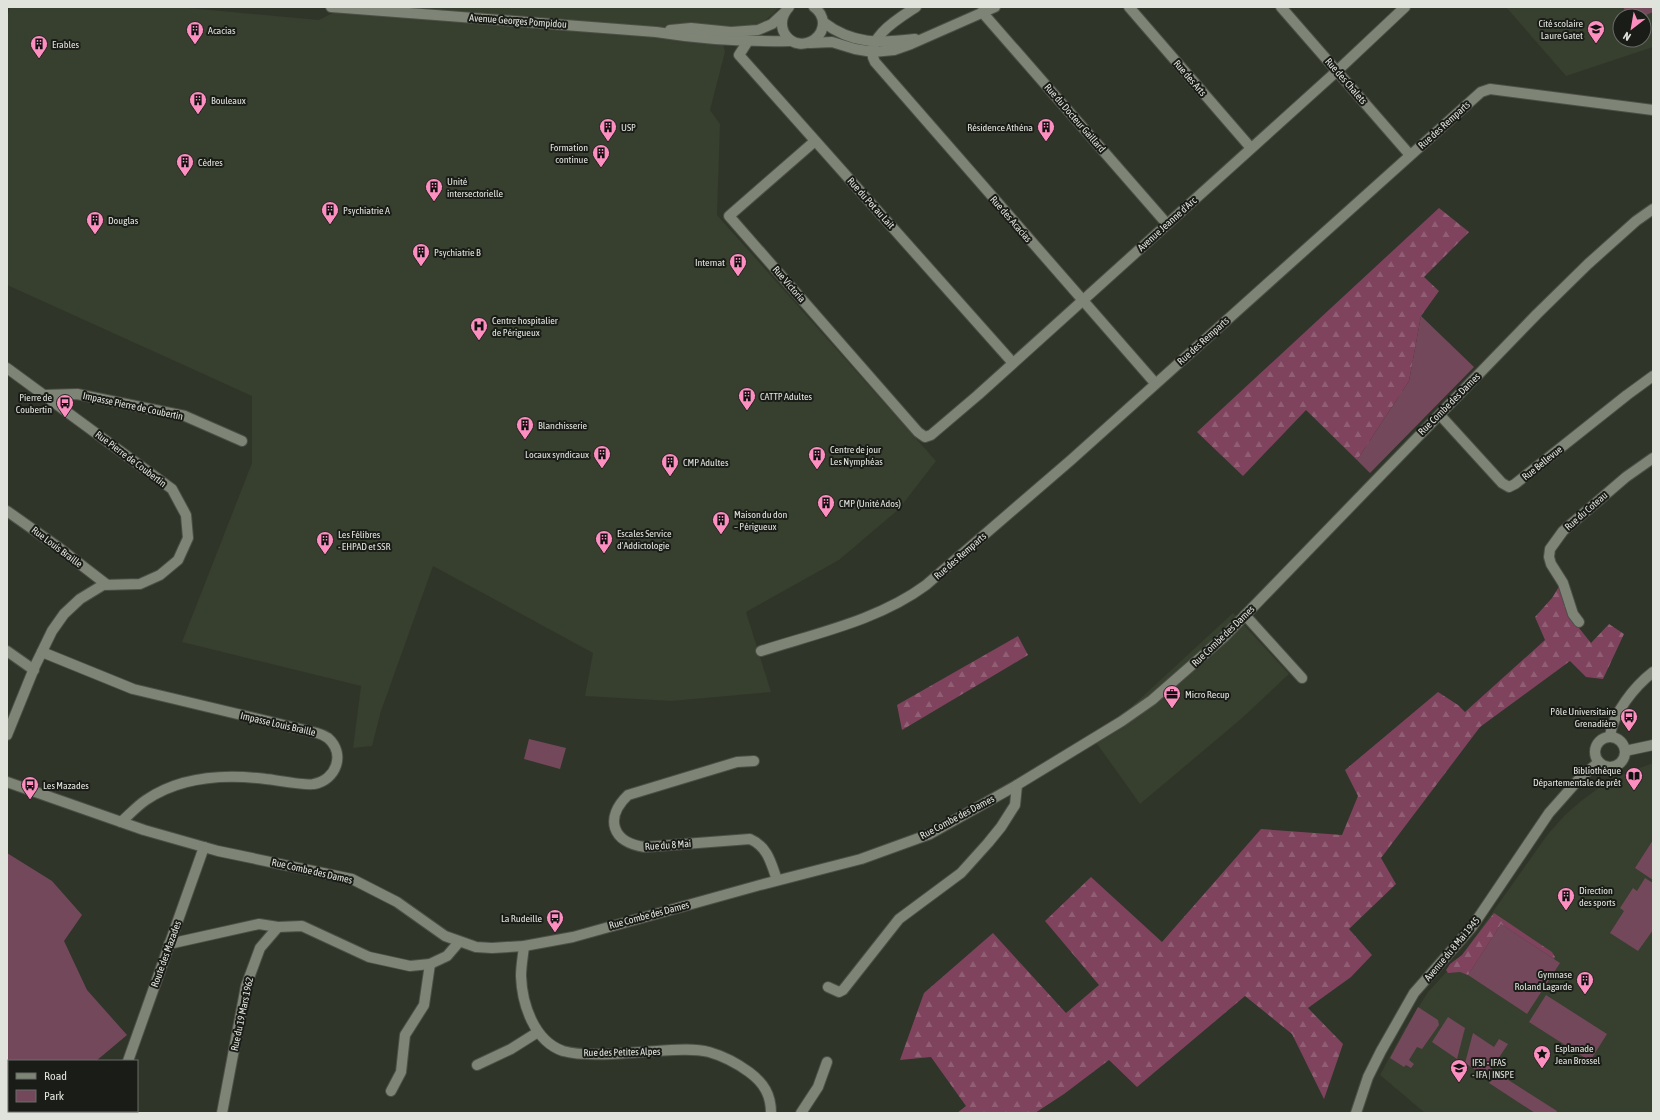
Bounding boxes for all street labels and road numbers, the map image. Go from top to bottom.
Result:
street label: Avenue Georges Pompidou [469,12,567,30]
street label: Rue des Chalets [1323,56,1369,107]
street label: Rue des Arts [1171,58,1209,99]
street label: Rue du Docteur Gaillard [1042,82,1108,155]
street label: Rue des Remparts [1416,99,1472,151]
street label: Rue du Pot au Lait [845,175,897,231]
street label: Rue des Acacias [988,194,1034,245]
street label: Avenue Jeanne d'Arc [1135,195,1199,253]
street label: Rue Victoria [770,264,808,304]
street label: Rue des Remparts [1175,315,1231,367]
street label: Rue Combe des Dames [1416,371,1482,437]
street label: Impasse Pierre de Coubertin [82,390,184,422]
street label: Rue Pierre de Coubertin [93,429,169,489]
street label: Rue Bellevue [1520,443,1565,482]
street label: Rue du Coteau [1563,489,1610,532]
street label: Rue Louis Braille [30,524,85,570]
street label: Rue des Remparts [932,530,989,582]
street label: Rue Combe des Dames [1190,603,1257,669]
street label: Impasse Louis Braille [239,710,317,738]
street label: Rue Combe des Dames [918,793,996,841]
street label: Rue du 8 Mai [644,838,692,852]
street label: Rue Combe des Dames [271,856,354,886]
street label: Rue Combe des Dames [608,899,691,931]
street label: Avenue du 8 Mai 1945 [1422,915,1482,983]
street label: Route des Mazades [149,919,183,989]
street label: Rue du 19 Mars 1962 [229,976,255,1052]
street label: Rue des Petites Alpes [583,1046,661,1058]

